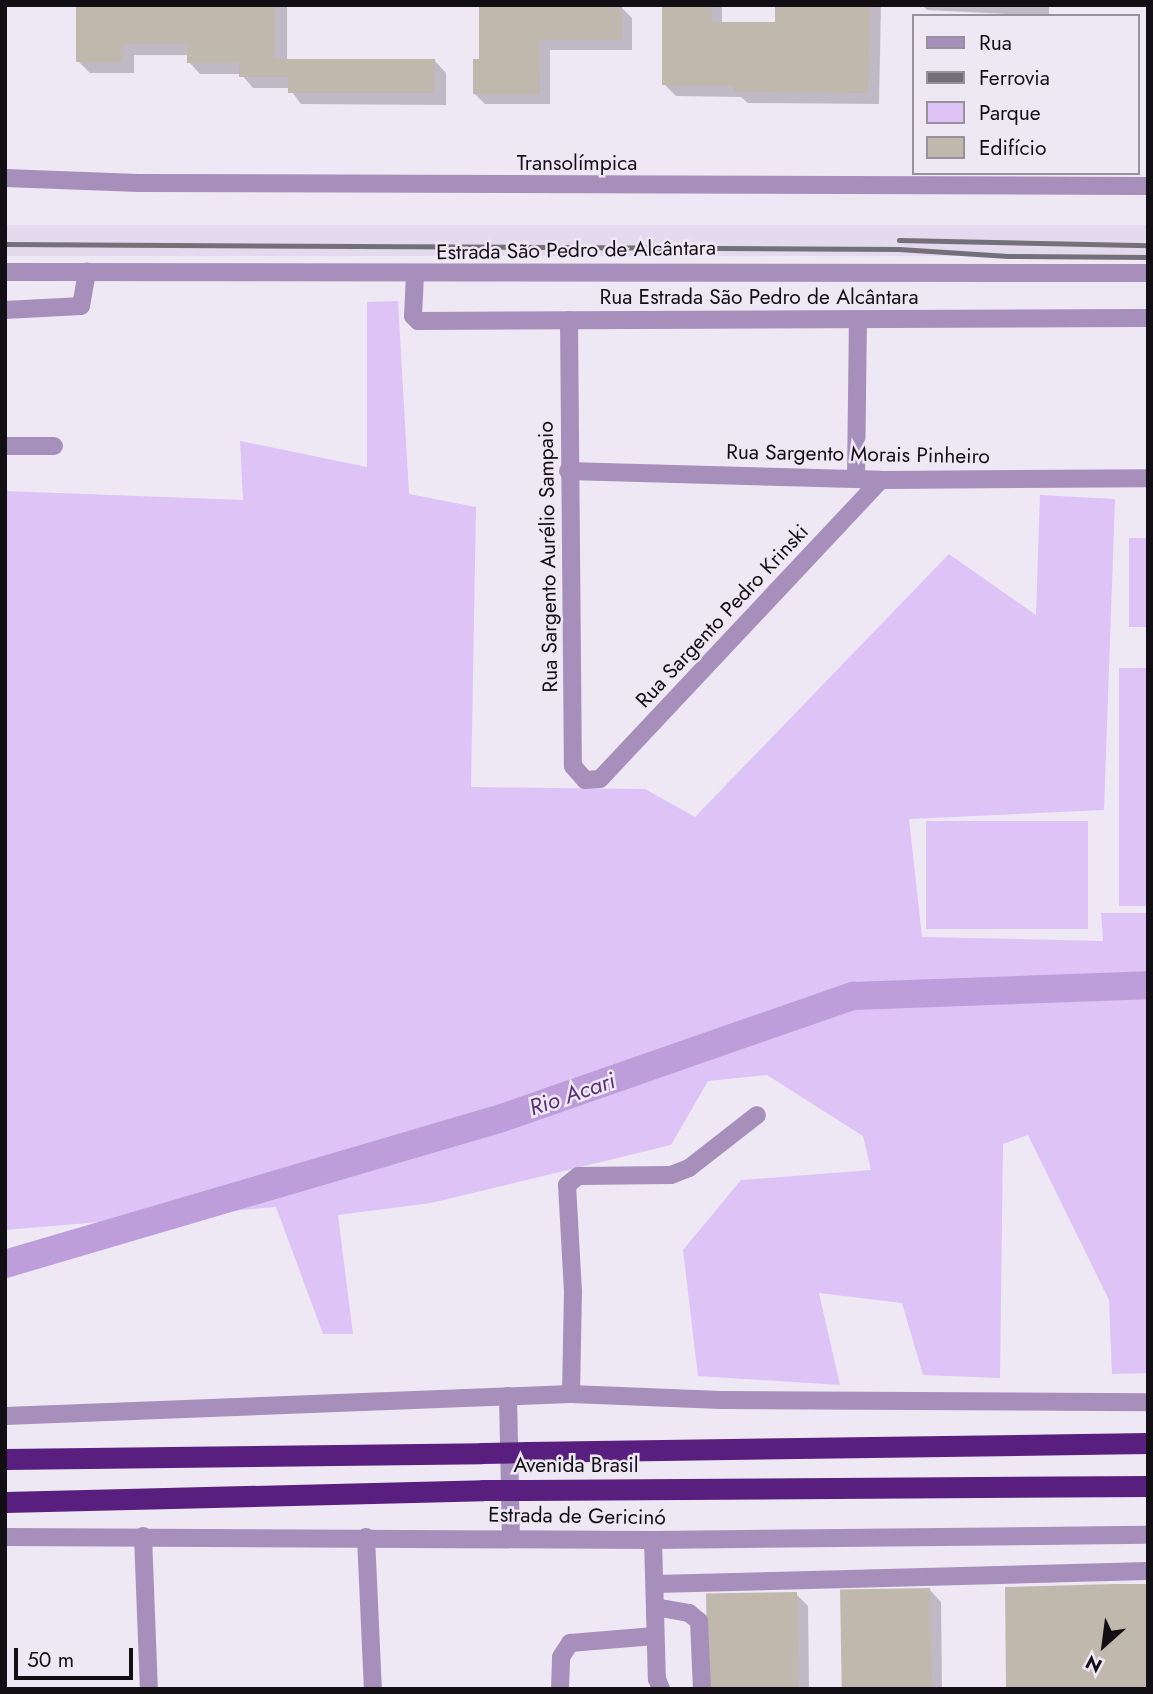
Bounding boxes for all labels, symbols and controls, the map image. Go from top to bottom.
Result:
legend [912,14,1139,175]
text: Rua [979,28,1012,58]
text: Ferrovia [979,63,1050,93]
text: Parque [979,98,1041,128]
text: Edifício [979,133,1046,163]
street label: Transolímpica [517,150,637,176]
street label: Estrada São Pedro de Alcântara [436,235,716,265]
street label: Rua Estrada São Pedro de Alcântara [599,284,919,310]
street label: Rua Sargento Aurélio Sampaio [533,421,563,693]
street label: Rua Sargento Morais Pinheiro [726,439,990,469]
street label: Rua Sargento Pedro Krinski [630,519,814,713]
water label: Rio Acari [525,1066,619,1122]
street label: Avenida Brasil [513,1452,639,1478]
street label: Estrada de Gericinó [488,1502,666,1530]
north arrow [1069,1610,1139,1680]
scale bar [18,1634,136,1678]
text: 50 m [27,1645,74,1675]
text: N [1081,1649,1107,1679]

